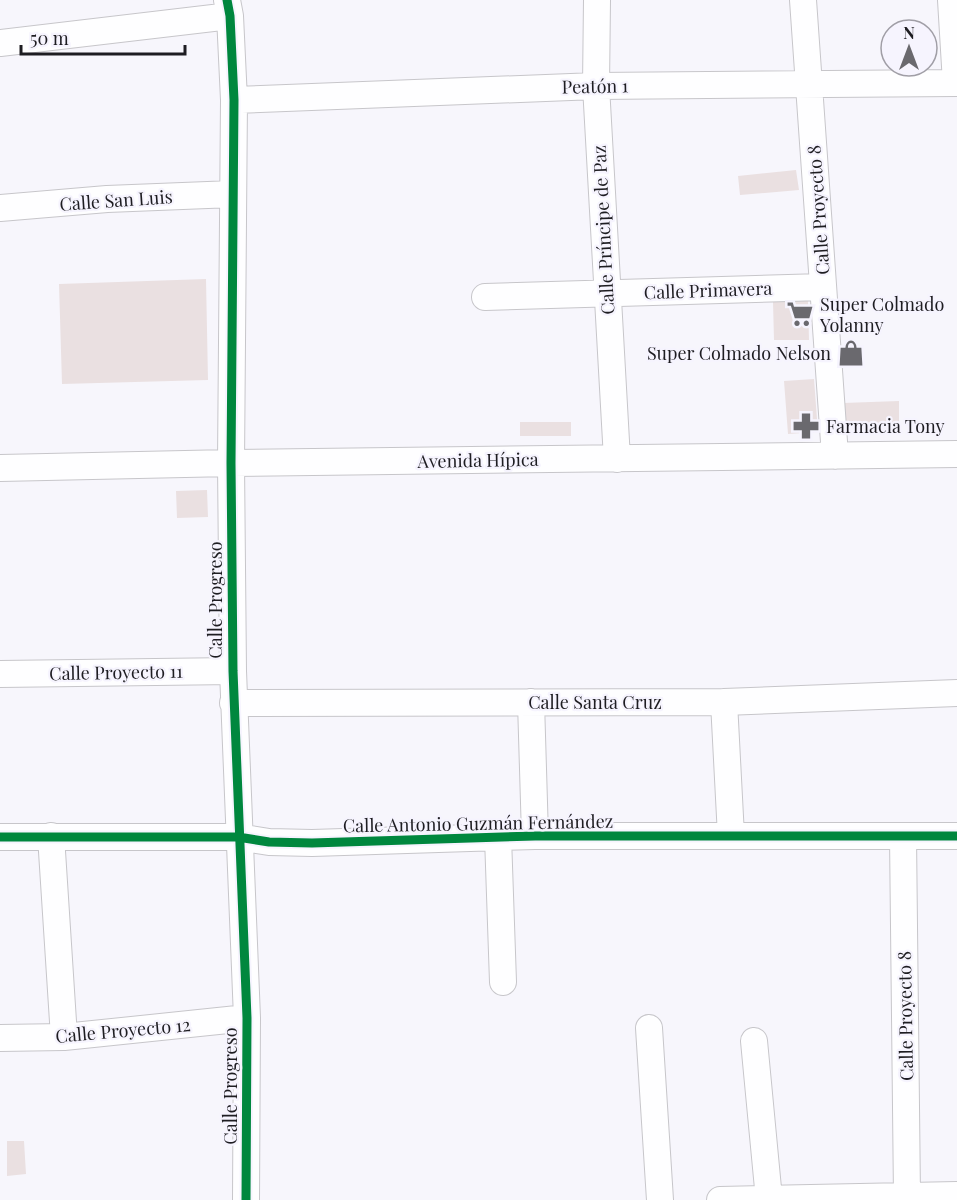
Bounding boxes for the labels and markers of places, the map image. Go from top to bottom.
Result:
place label: Super Colmado Yolanny [819,292,944,337]
supermarket icon: Super Colmado Yolanny [785,299,815,329]
shop icon: Super Colmado Nelson [836,338,866,368]
place label: Super Colmado Nelson [647,341,831,365]
pharmacy icon: Farmacia Tony [791,411,821,441]
place label: Farmacia Tony [826,414,945,438]

